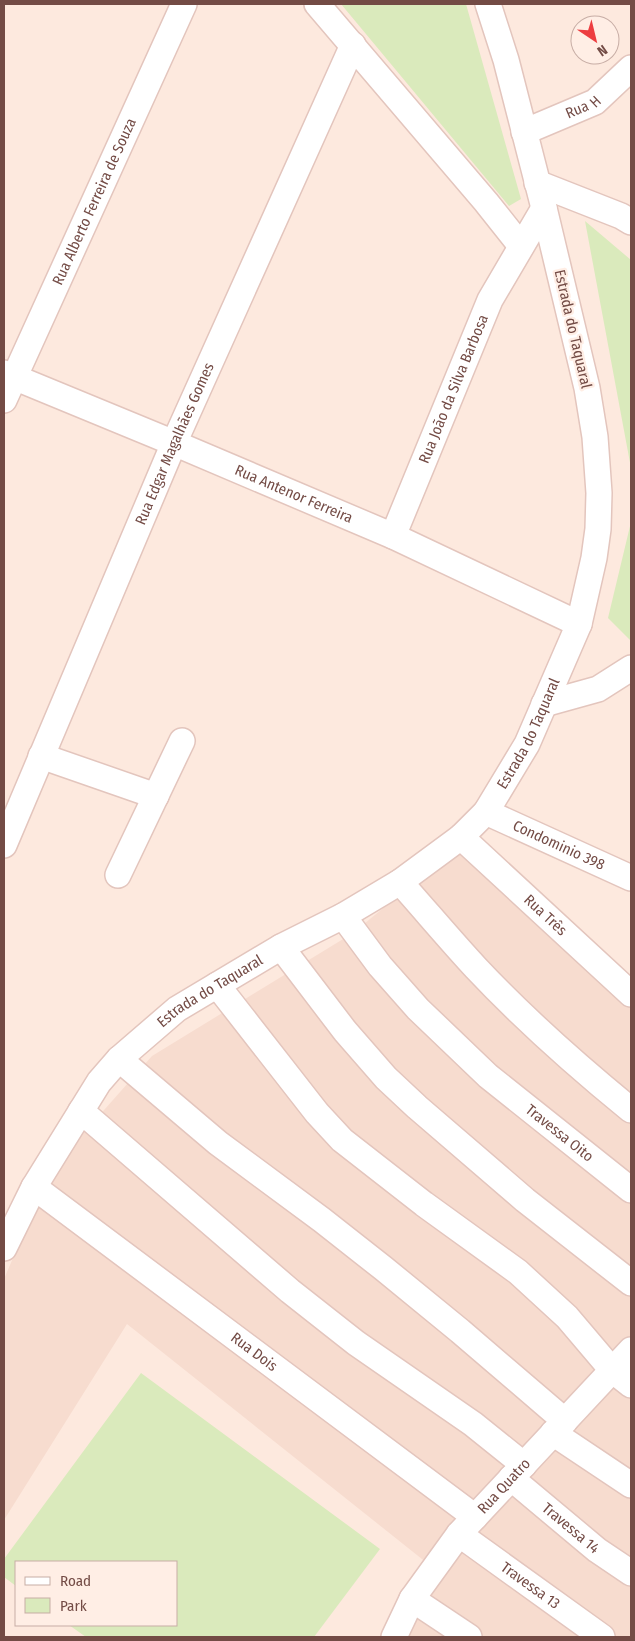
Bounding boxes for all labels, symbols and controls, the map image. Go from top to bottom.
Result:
north arrow [570,15,620,65]
text: N [594,41,610,60]
street label: Rua H [563,92,605,122]
street label: Rua Alberto Ferreira de Souza [49,115,140,288]
street label: Estrada do Taquaral [551,268,595,390]
street label: Rua João da Silva Barbosa [415,312,492,466]
street label: Rua Edgar Magalhães Gomes [131,360,218,528]
street label: Rua Antenor Ferreira [232,461,355,527]
street label: Estrada do Taquaral [493,675,563,792]
street label: Condominio 398 [510,816,608,874]
street label: Rua Três [520,891,571,939]
street label: Estrada do Taquaral [153,951,266,1031]
street label: Travessa Oito [522,1101,597,1166]
street label: Rua Dois [227,1328,281,1375]
street label: Rua Quatro [474,1454,534,1517]
street label: Travessa 14 [539,1499,603,1557]
street label: Travessa 13 [497,1558,564,1613]
legend [15,1561,178,1626]
text: Road [60,1572,91,1590]
text: Park [60,1597,87,1615]

